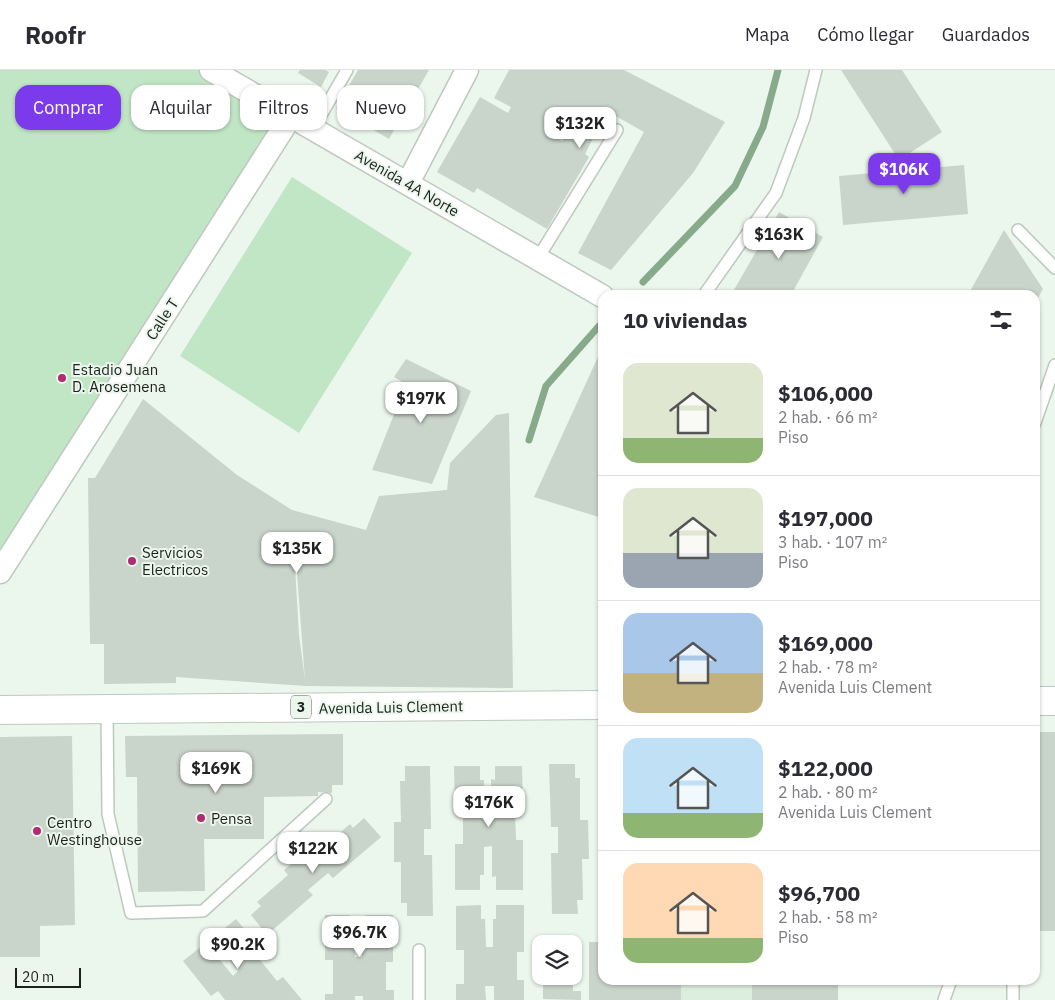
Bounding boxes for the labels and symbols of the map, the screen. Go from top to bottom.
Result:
pin: $132K [545,106,615,149]
street label: Avenida 4A Norte [351,145,463,221]
pin: $106K [869,152,939,195]
pin: $163K [744,218,814,260]
street label: Calle T [142,294,183,343]
place label: Estadio Juan D. Arosemena [72,360,166,396]
marker: Estadio Juan D. Arosemena [56,372,68,384]
pin: $197K [386,382,456,424]
pin: $135K [262,532,332,574]
place label: Servicios Electricos [142,543,208,579]
marker: Servicios Electricos [126,555,138,567]
road number: 3 [291,696,311,719]
street label: Avenida Luis Clement [319,696,463,718]
pin: $169K [181,752,251,794]
pin: $176K [454,786,524,828]
place label: Pensa [211,809,252,828]
marker: Pensa [195,812,207,824]
place label: Centro Westinghouse [47,813,142,849]
marker: Centro Westinghouse [31,825,43,837]
pin: $122K [278,832,348,874]
pin: $96.7K [319,916,401,958]
pin: $90.2K [197,928,279,970]
scale bar [15,965,81,988]

